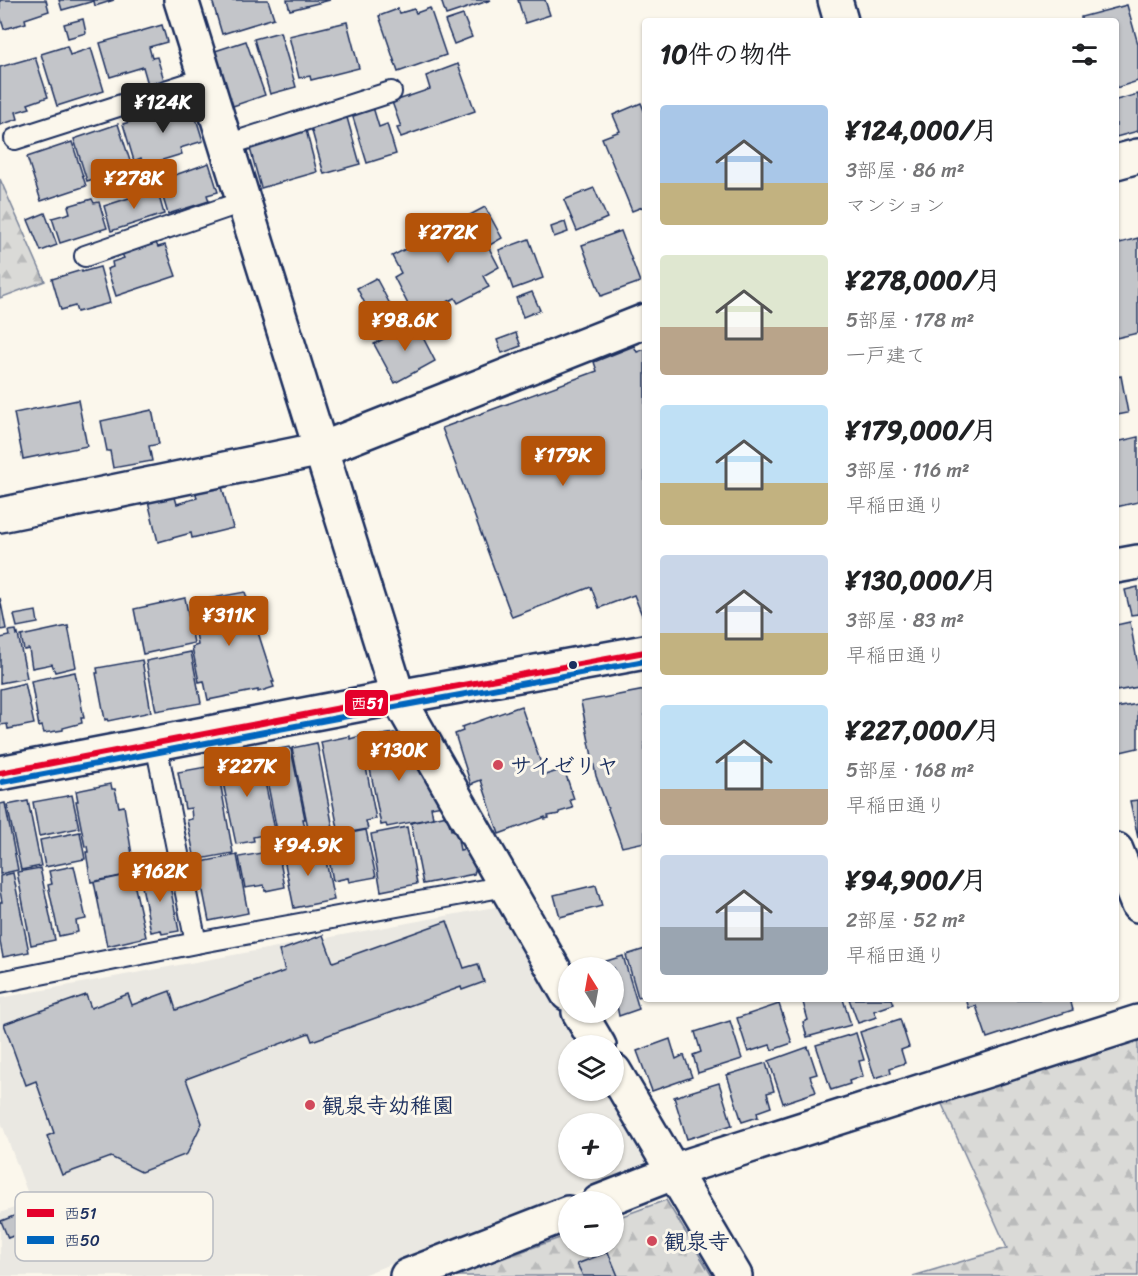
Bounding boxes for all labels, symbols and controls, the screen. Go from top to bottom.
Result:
text: 10件の物件 [660,31,792,77]
icon: filters [1068,38,1101,71]
pin: ¥124K [121,83,205,134]
text: ¥124K [135,85,191,120]
text: ¥124,000/月 [846,107,998,153]
icon: home [708,129,780,201]
text: 3部屋 · 86 m² [846,153,965,188]
pin: ¥278K [92,159,176,210]
text: ¥278K [105,161,163,196]
text: マンション [846,188,945,223]
pin: ¥272K [406,213,490,264]
text: ¥272K [419,215,477,250]
text: ¥278,000/月 [846,257,1001,303]
icon: home [708,279,780,351]
pin: ¥98.6K [356,301,454,352]
text: ¥98.6K [373,303,438,338]
text: 5部屋 · 178 m² [846,303,974,338]
text: 一戸建て [846,338,926,373]
text: ¥179,000/月 [846,407,998,453]
icon: home [708,429,780,501]
pin: ¥179K [521,436,605,487]
text: ¥179K [535,438,591,473]
text: 3部屋 · 116 m² [846,453,970,488]
text: 早稲田通り [846,488,946,523]
text: ¥130,000/月 [846,557,997,603]
icon: home [708,579,780,651]
pin: ¥311K [187,596,271,647]
text: ¥311K [203,598,255,633]
text: 3部屋 · 83 m² [846,603,964,638]
text: 早稲田通り [846,638,946,673]
unlabelled marker [567,659,579,671]
line badge: 西51 [344,689,389,717]
text: 西51 [351,689,383,718]
text: ¥227,000/月 [846,707,1000,753]
icon: home [708,729,780,801]
pin: ¥130K [357,731,441,782]
text: ¥130K [371,733,427,768]
place label: サイゼリヤ [510,746,619,785]
pin: ¥227K [205,747,289,798]
text: ¥227K [218,749,276,784]
text: 5部屋 · 168 m² [846,753,974,788]
marker: サイゼリヤ [491,758,505,772]
text: 早稲田通り [846,788,946,823]
pin: ¥94.9K [259,826,357,877]
text: ¥94.9K [275,828,341,863]
pin: ¥162K [118,852,202,903]
text: ¥162K [133,854,187,889]
text: ¥94,900/月 [846,857,987,903]
icon: home [708,879,780,951]
text: 2部屋 · 52 m² [846,903,965,938]
text: 早稲田通り [846,938,946,973]
north arrow [558,957,624,1023]
map controls [558,957,624,1257]
button: layers [558,1035,624,1101]
place label: 観泉寺幼稚園 [322,1086,454,1125]
marker: 観泉寺幼稚園 [303,1098,317,1112]
button: + [558,1113,624,1179]
button: − [558,1191,624,1257]
legend [15,1192,213,1261]
text: 西51 [64,1199,97,1228]
place label: 観泉寺 [664,1222,730,1261]
text: 西50 [64,1226,100,1255]
marker: 観泉寺 [645,1234,659,1248]

